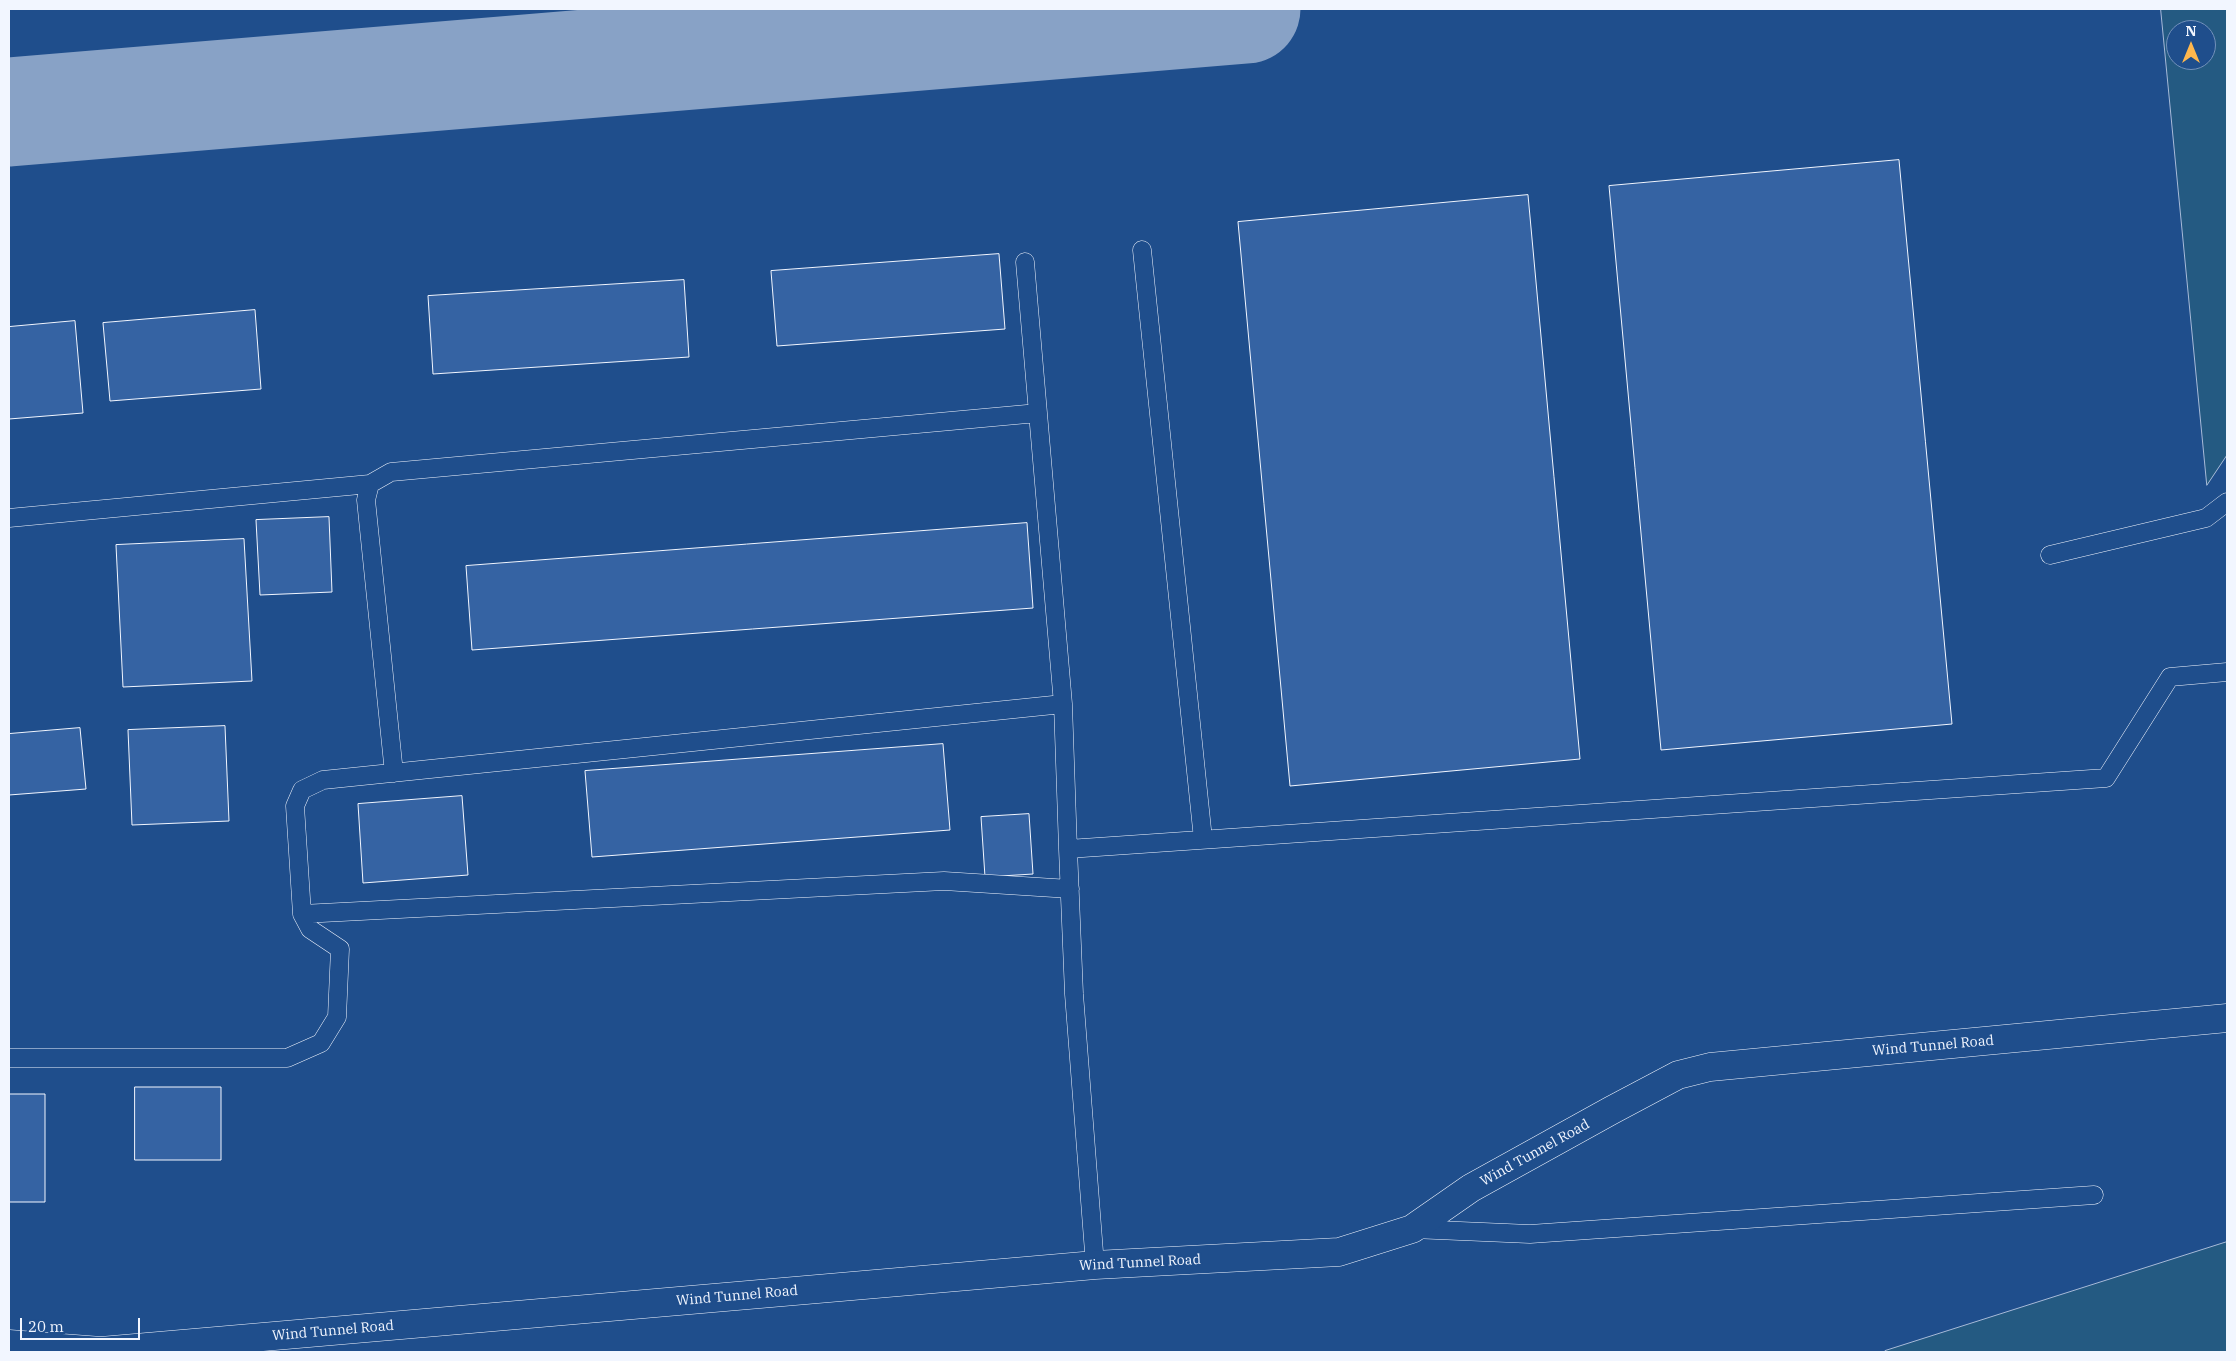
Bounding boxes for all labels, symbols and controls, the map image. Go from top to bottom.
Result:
north arrow [2166,20,2216,70]
text: N [2185,22,2197,40]
street label: Wind Tunnel Road [1871,1032,1995,1060]
street label: Wind Tunnel Road [1477,1116,1593,1190]
street label: Wind Tunnel Road [1079,1251,1201,1275]
street label: Wind Tunnel Road [675,1282,799,1310]
scale bar [22,1308,142,1340]
text: 20 m [28,1317,64,1336]
street label: Wind Tunnel Road [271,1317,395,1345]

